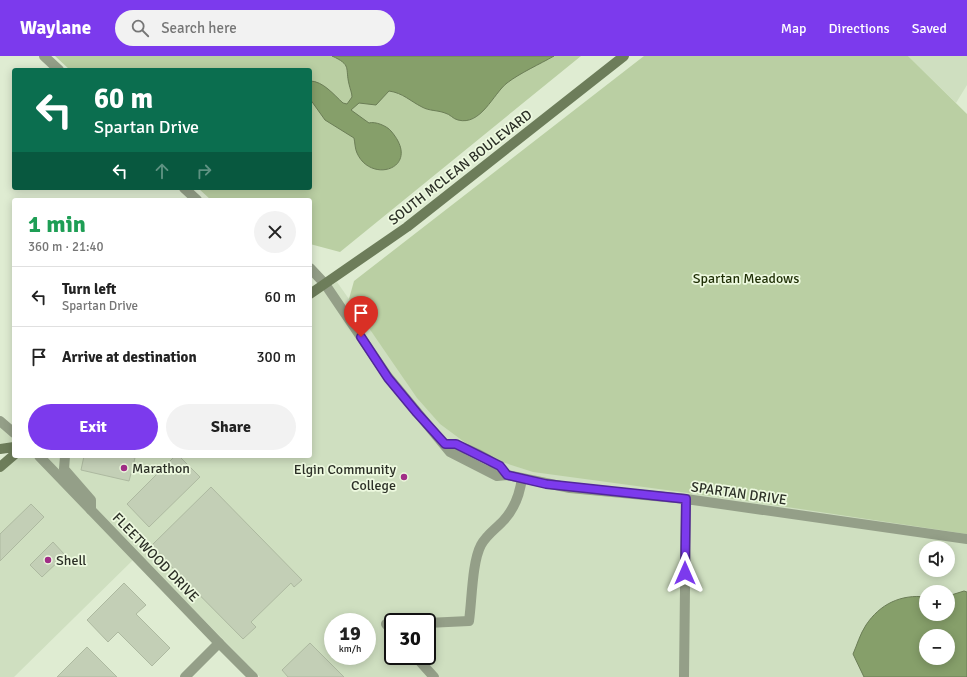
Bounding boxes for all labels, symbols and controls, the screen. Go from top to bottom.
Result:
search box [115,10,395,46]
text: Waylane [20,16,91,40]
icon: search [129,17,151,39]
text: Search here [161,19,237,37]
text: Map [781,20,807,37]
text: Directions [829,20,890,37]
text: Saved [912,20,947,37]
text: 60 m [94,82,153,116]
icon: left [28,84,80,136]
street label: SOUTH MCLEAN BOULEVARD [385,106,535,229]
text: Spartan Drive [94,116,199,138]
icon: left [109,160,131,182]
icon: ahead [151,160,173,182]
icon: right [193,160,215,182]
text: 1 min [28,209,86,239]
button: close [254,211,296,253]
text: 360 m · 21:40 [28,239,104,255]
park label: Spartan Meadows [693,270,799,287]
text: Turn left [62,280,116,298]
icon: left [28,286,50,308]
text: 60 m [265,288,296,306]
pin [344,296,378,337]
text: Spartan Drive [62,298,138,314]
icon: arrive [350,302,372,324]
icon: arrive [28,346,50,368]
text: Arrive at destination [62,348,197,366]
text: 300 m [256,348,296,366]
button: Exit [28,404,158,450]
button: Share [166,404,296,450]
place label: Marathon [132,460,190,477]
place label: Elgin Community College [294,461,396,494]
marker: Marathon [119,463,129,473]
marker: Elgin Community College [399,472,409,482]
street label: SPARTAN DRIVE [690,478,788,509]
street label: FLEETWOOD DRIVE [109,509,202,605]
map controls [919,541,955,665]
button: sound [919,541,955,577]
place label: Shell [56,552,86,569]
position arrow [664,552,706,594]
marker: Shell [43,555,53,565]
button: + [919,585,955,621]
speed limit sign: 30 [384,613,436,665]
text: 19 [339,621,361,646]
button: − [919,629,955,665]
text: km/h [339,643,361,655]

